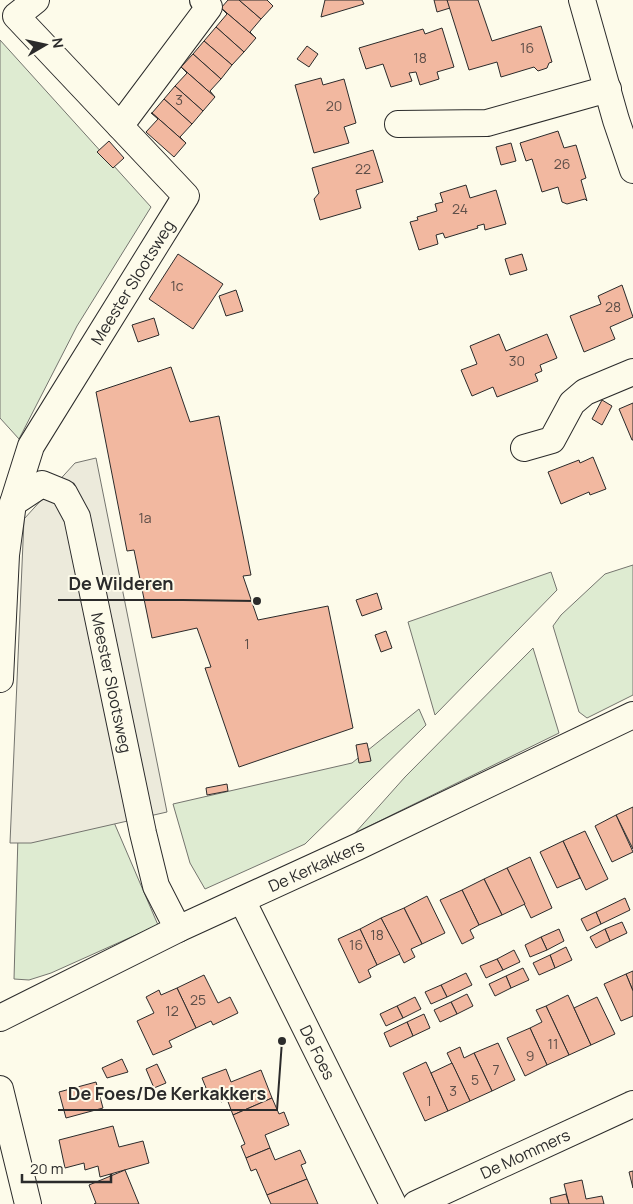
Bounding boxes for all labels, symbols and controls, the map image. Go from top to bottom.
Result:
north arrow [20,20,70,70]
text: N [48,36,69,49]
house number: 16 [520,38,534,57]
house number: 18 [413,48,427,67]
house number: 3 [175,90,183,109]
house number: 20 [326,96,342,115]
house number: 26 [554,154,570,173]
house number: 22 [355,159,371,178]
house number: 24 [452,199,468,218]
street label: Meester Slootsweg [85,216,179,349]
house number: 1c [170,276,184,295]
house number: 28 [605,297,621,316]
house number: 30 [509,351,525,370]
house number: 1a [138,508,152,527]
callout: De Wilderen [58,567,183,600]
text: De Wilderen [68,571,174,595]
street label: Meester Slootsweg [86,610,137,755]
house number: 1 [244,634,250,653]
street label: De Kerkakkers [265,834,368,897]
house number: 18 [370,925,384,944]
house number: 16 [349,935,363,954]
house number: 25 [190,990,206,1009]
house number: 12 [165,1001,179,1020]
street label: De Foes [295,1021,340,1083]
house number: 11 [548,1034,558,1053]
house number: 9 [526,1046,534,1065]
house number: 7 [492,1060,500,1079]
house number: 5 [471,1070,479,1089]
callout: De Foes/De Kerkakkers [58,1077,277,1110]
text: De Foes/De Kerkakkers [68,1081,266,1105]
house number: 3 [449,1081,457,1100]
house number: 1 [426,1091,432,1110]
street label: De Mommers [477,1124,573,1184]
scale bar [22,1152,111,1184]
text: 20 m [30,1158,63,1179]

